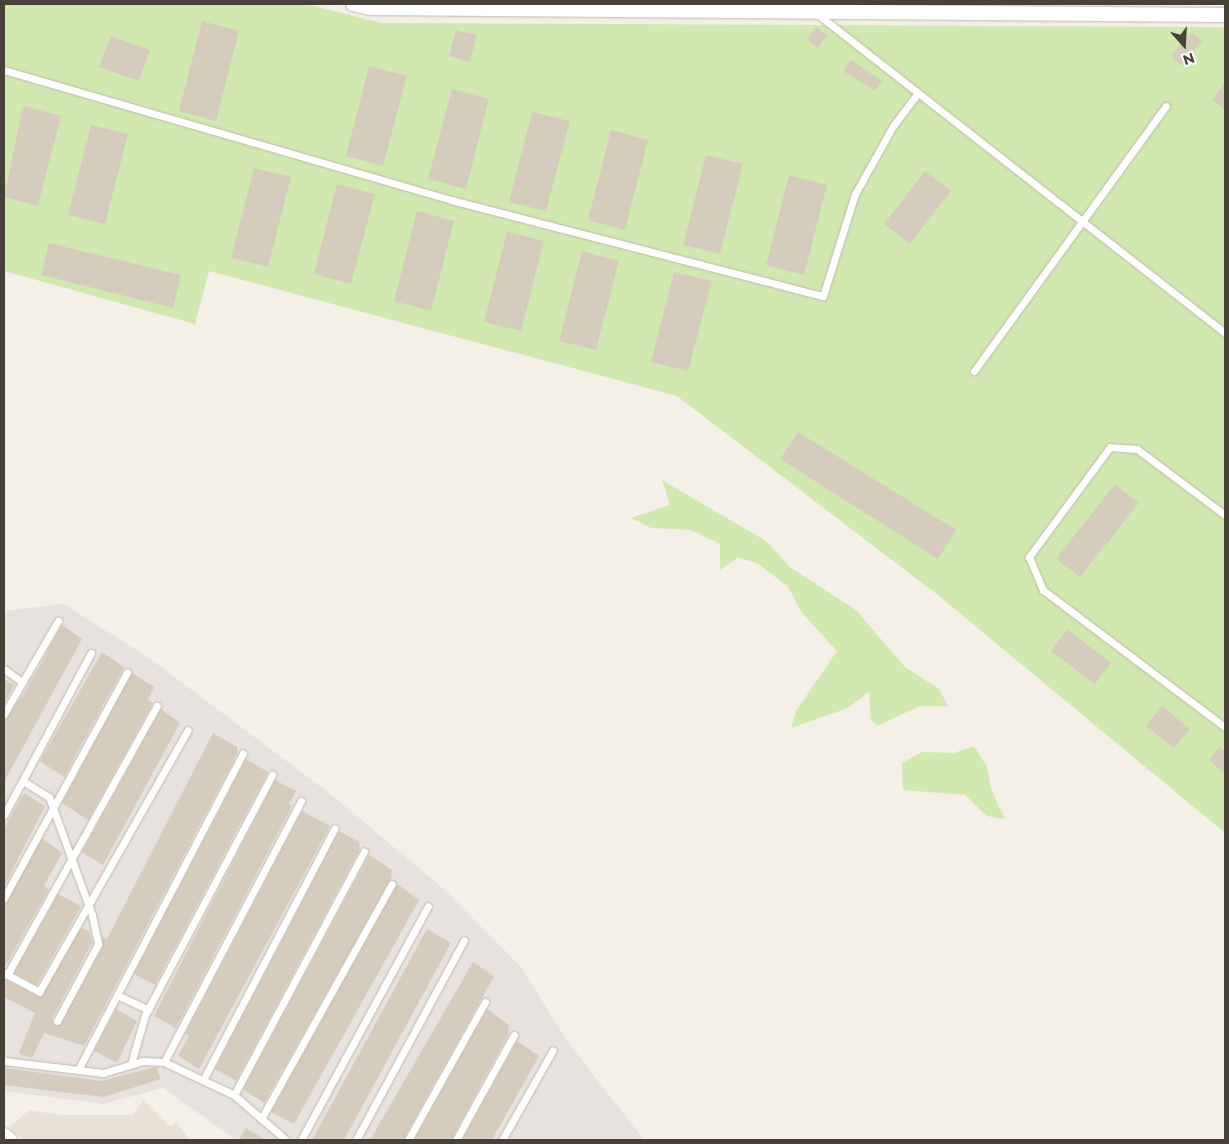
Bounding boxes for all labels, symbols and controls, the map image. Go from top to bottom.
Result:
north arrow [1159,20,1209,70]
text: N [1181,49,1197,70]

